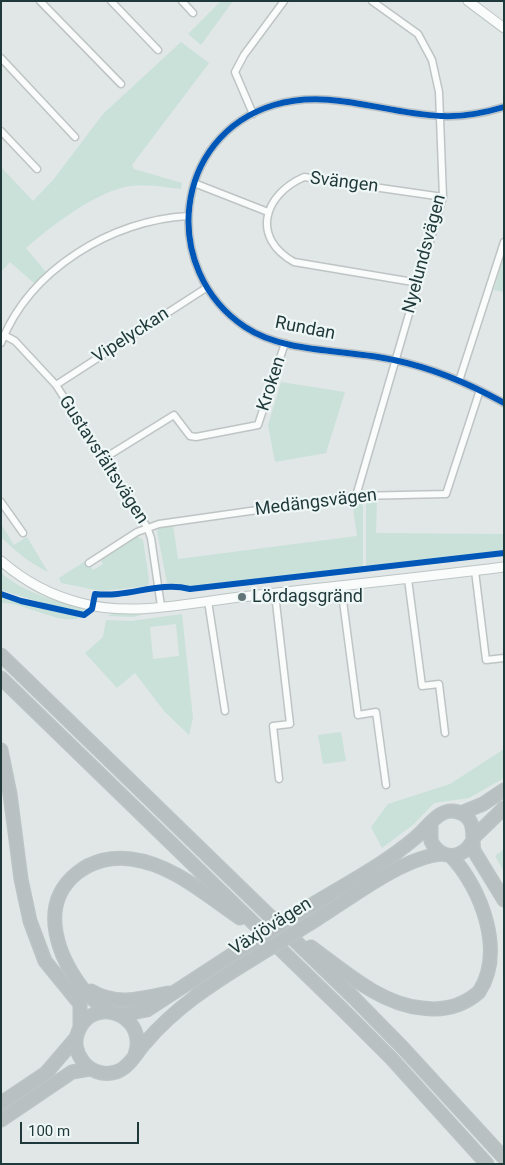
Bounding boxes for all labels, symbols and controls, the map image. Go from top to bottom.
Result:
street label: Svängen [309,168,379,198]
street label: Nyelundsvägen [399,192,451,316]
street label: Vipelyckan [89,303,173,369]
street label: Rundan [273,313,337,345]
street label: Kroken [253,354,291,414]
street label: Gustavsfältsvägen [53,392,153,528]
street label: Medängsvägen [254,485,378,521]
place label: Lördagsgränd [252,586,363,608]
marker: Lördagsgränd [236,591,248,603]
street label: Växjövägen [226,893,316,961]
scale bar [22,1112,141,1144]
text: 100 m [28,1122,70,1140]

